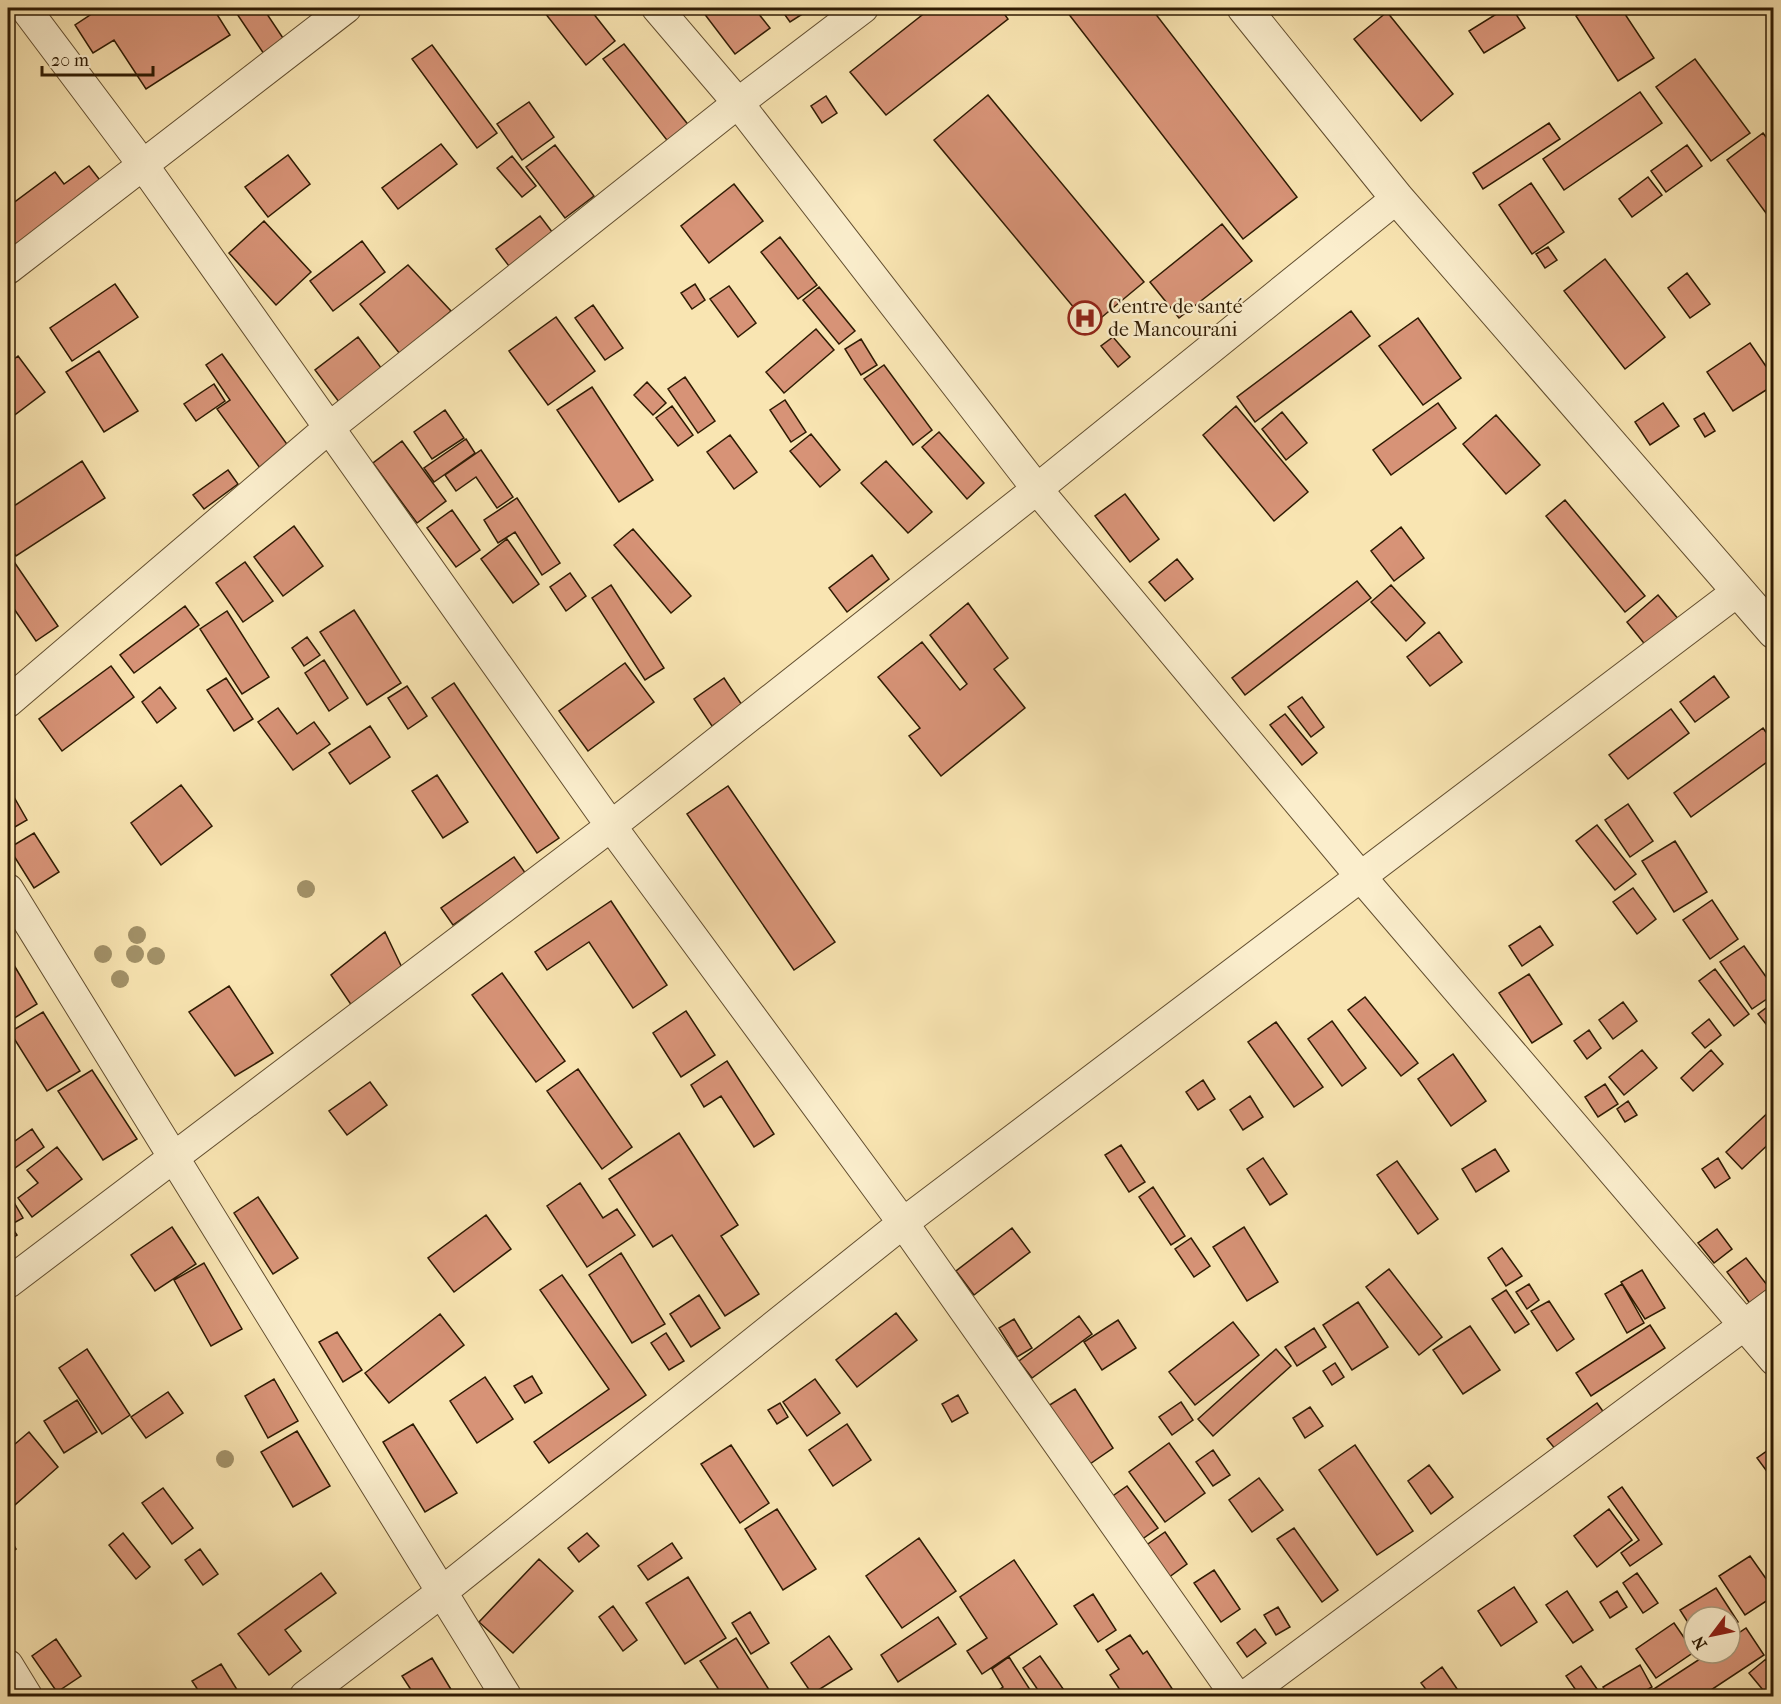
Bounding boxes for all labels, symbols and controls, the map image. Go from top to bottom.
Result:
scale bar [42,39,153,77]
text: 20 m [51,50,89,71]
place label: Centre de santé de Mancourani [1108,295,1243,341]
hospital icon: Centre de santé de Mancourani [1067,300,1103,336]
north arrow [1682,1605,1742,1665]
text: N [1688,1632,1711,1653]

